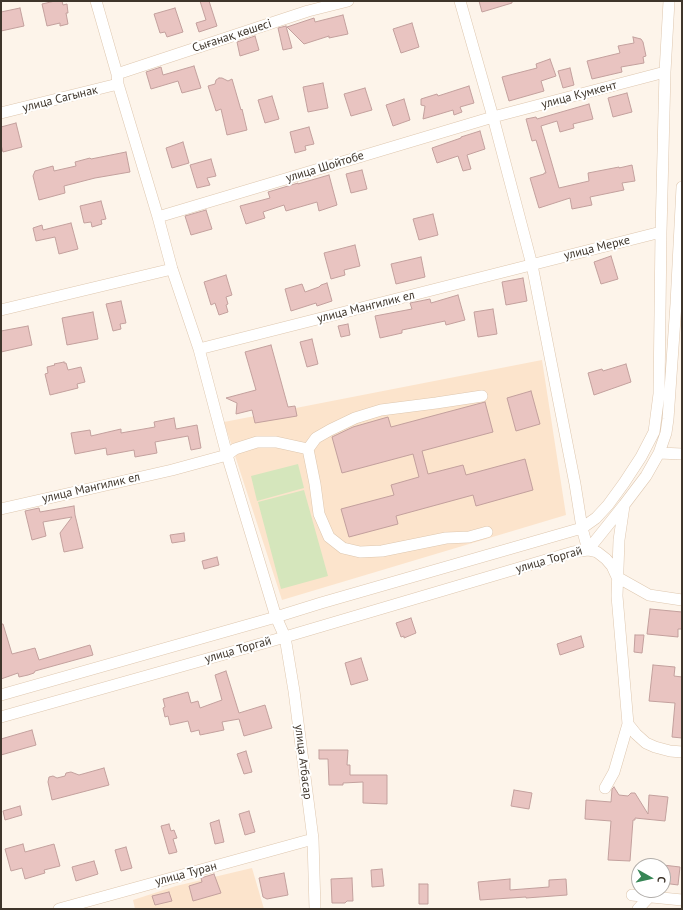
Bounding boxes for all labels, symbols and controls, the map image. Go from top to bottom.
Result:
street label: Сығанақ көшесі [191,16,273,56]
street label: улица Кумкент [540,78,618,112]
street label: улица Сагынак [21,83,99,115]
street label: улица Шойтобе [284,148,366,186]
street label: улица Мерке [562,233,632,263]
street label: улица Мангилик ел [316,288,416,326]
street label: улица Мангилик ел [41,470,141,506]
street label: улица Торгай [514,544,584,576]
street label: улица Торгай [203,634,273,666]
street label: улица Атбасар [291,724,315,800]
north arrow [631,858,671,898]
street label: улица Туран [154,859,218,889]
text: С [655,876,669,884]

